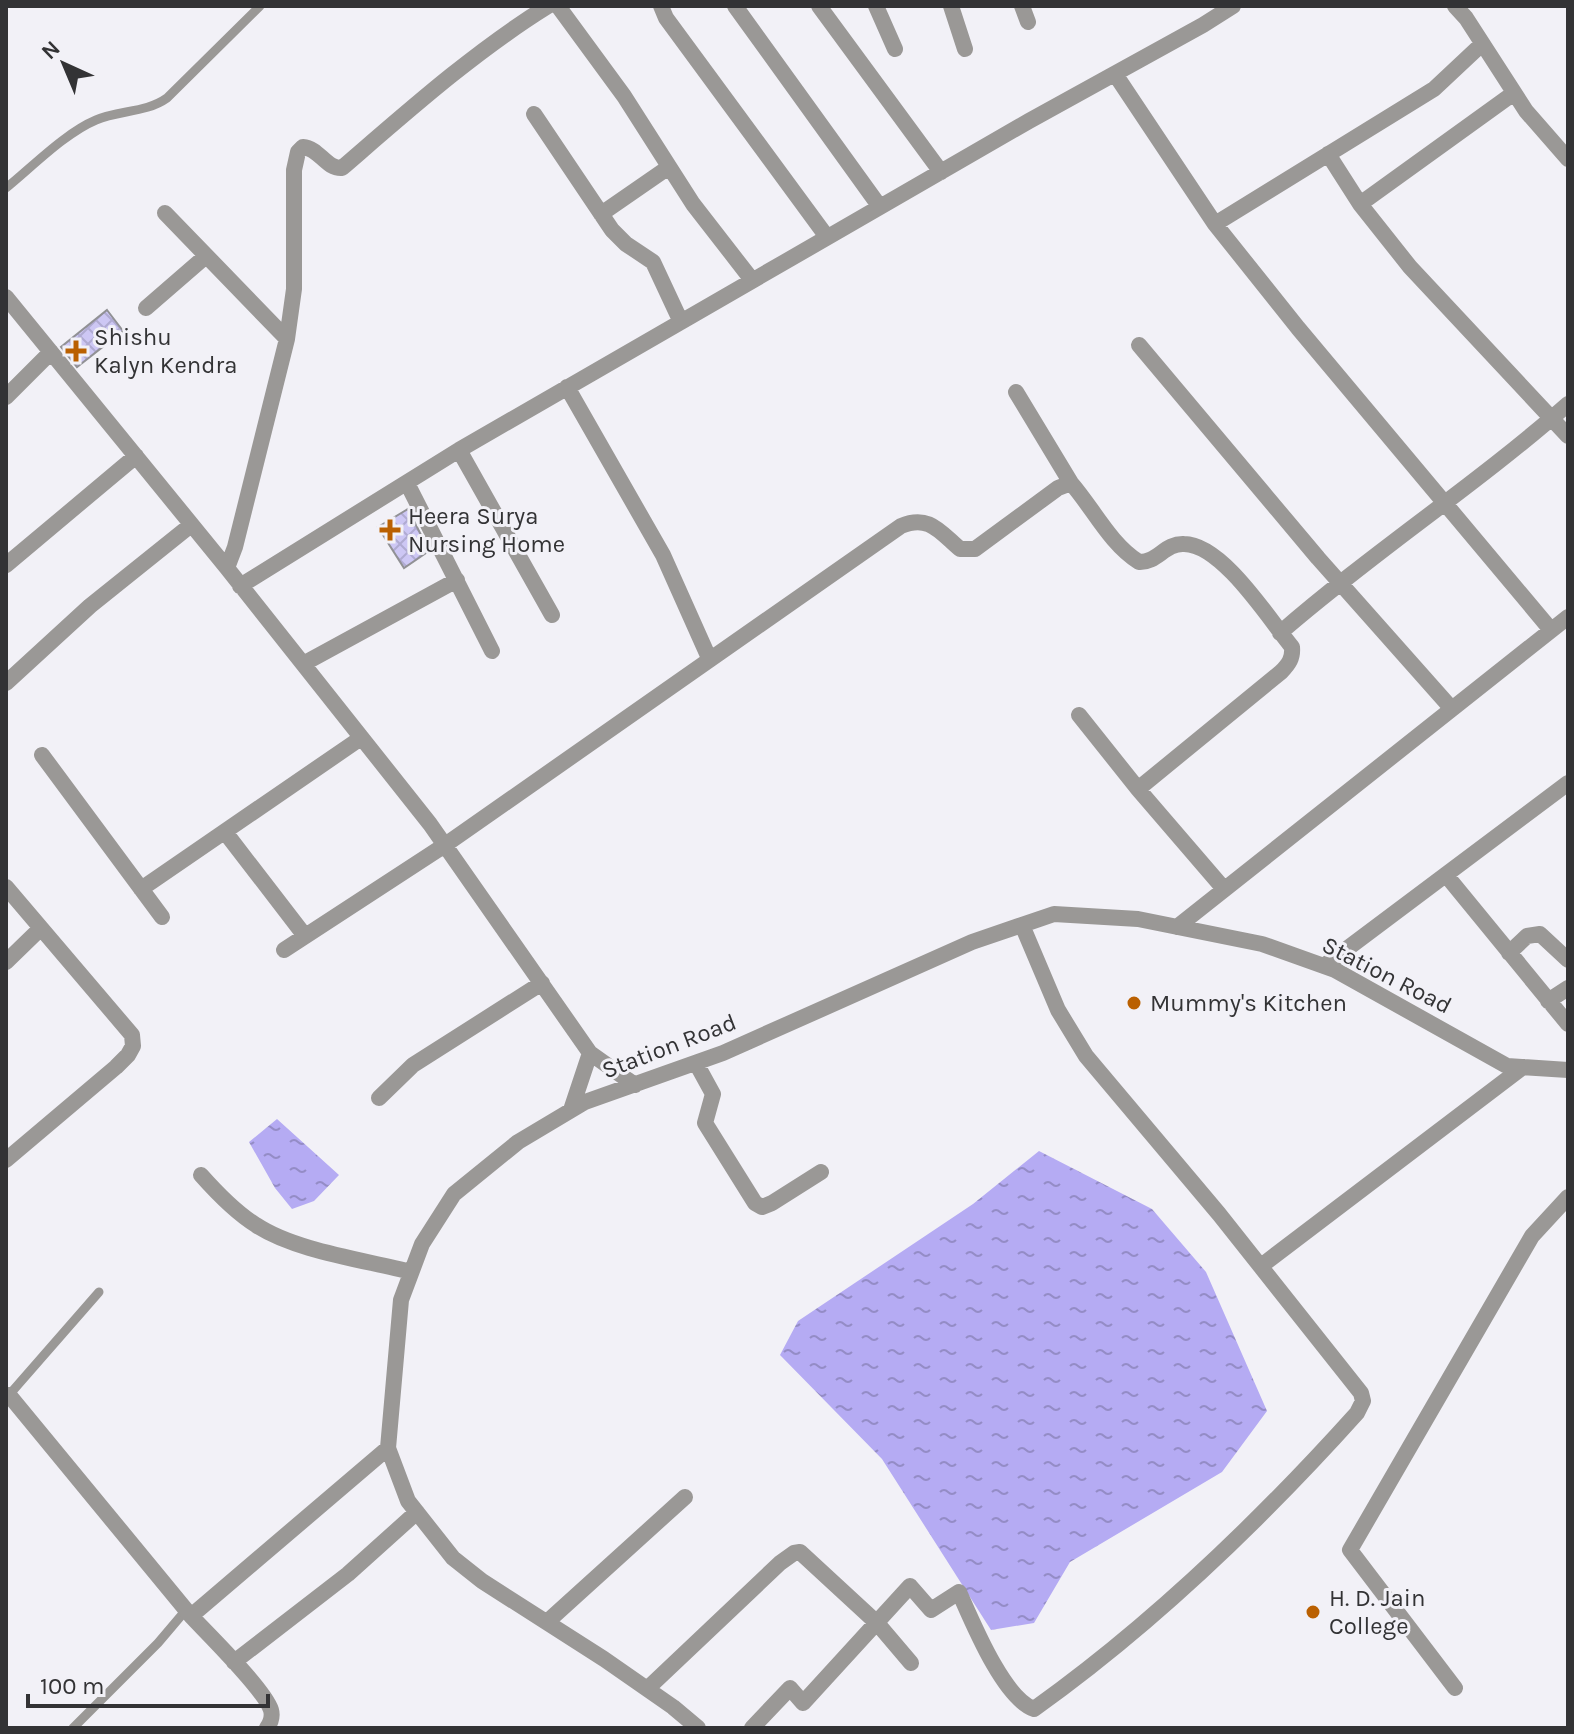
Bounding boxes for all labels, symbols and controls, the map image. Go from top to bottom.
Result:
north arrow [24,24,104,104]
text: N [36,35,66,65]
place label: Shishu Kalyn Kendra [94,323,237,379]
marker: Shishu Kalyn Kendra [65,340,87,362]
place label: Heera Surya Nursing Home [408,502,565,558]
marker: Heera Surya Nursing Home [379,519,401,541]
street label: Station Road [1318,930,1456,1020]
place label: Mummy's Kitchen [1150,989,1347,1017]
marker: Mummy's Kitchen [1125,994,1143,1012]
street label: Station Road [598,1008,740,1084]
place label: H. D. Jain College [1329,1584,1425,1640]
marker: H. D. Jain College [1304,1603,1322,1621]
scale bar [28,1658,268,1708]
text: 100 m [40,1672,105,1700]

